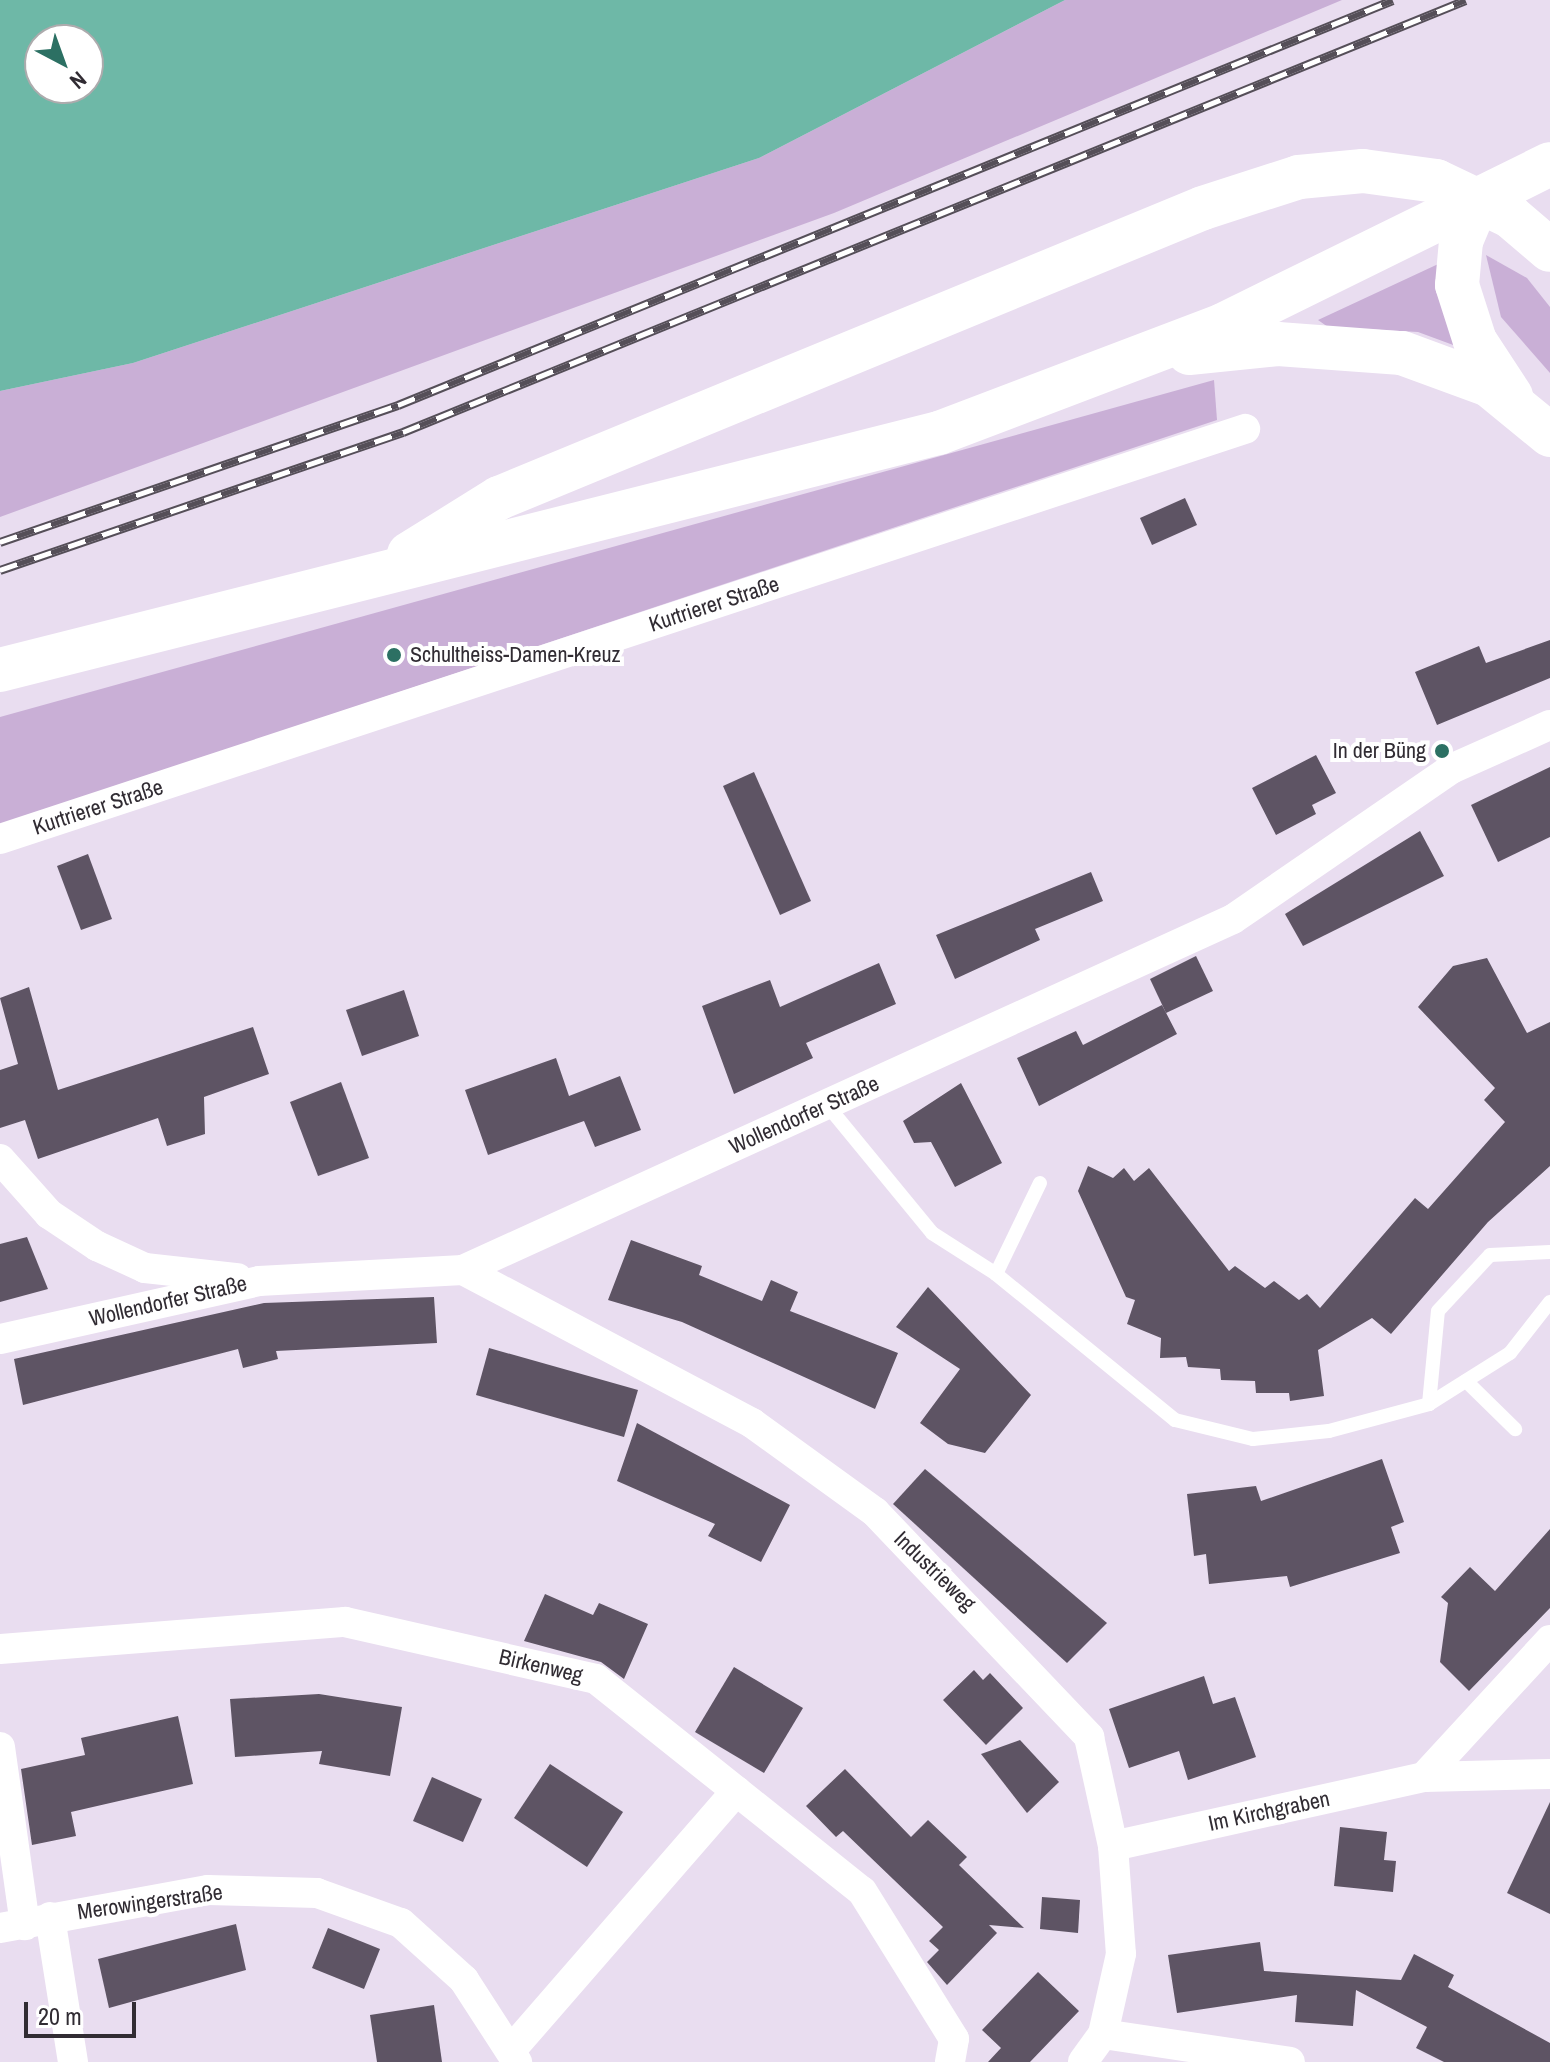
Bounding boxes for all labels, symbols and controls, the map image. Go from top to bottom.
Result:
north arrow [24,24,104,104]
text: N [64,65,93,96]
street label: Kurtrierer Straße [646,571,782,637]
place label: Schultheiss-Damen-Kreuz [410,642,621,668]
marker: Schultheiss-Damen-Kreuz [385,646,403,664]
place label: In der Büng [1333,738,1426,764]
marker: In der Büng [1433,742,1451,760]
street label: Kurtrierer Straße [30,774,166,840]
street label: Wollendorfer Straße [725,1070,883,1160]
street label: Wollendorfer Straße [87,1270,249,1332]
street label: Industrieweg [889,1526,981,1616]
street label: Birkenweg [497,1644,585,1688]
street label: Im Kirchgraben [1206,1785,1332,1837]
street label: Merowingerstraße [76,1879,224,1925]
scale bar [28,1986,140,2036]
text: 20 m [38,2000,82,2032]

